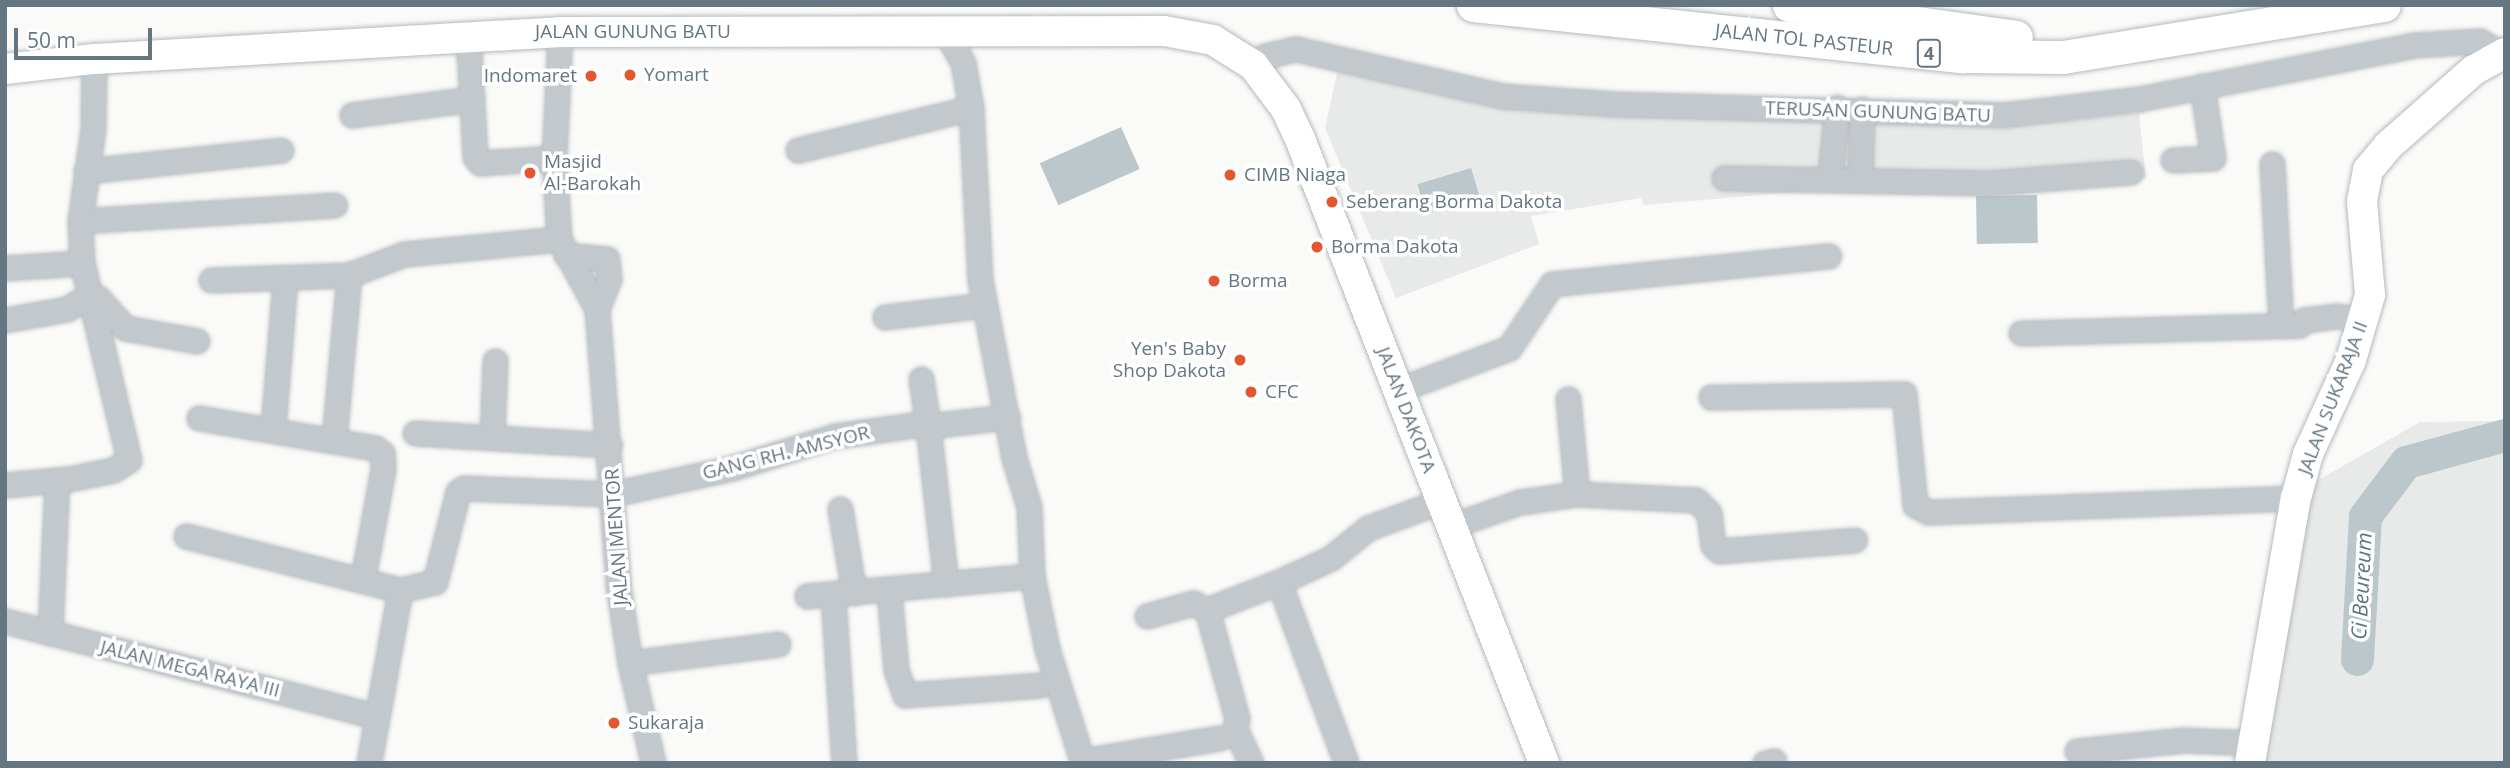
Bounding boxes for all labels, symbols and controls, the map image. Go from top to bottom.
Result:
scale bar [18,14,156,58]
street label: JALAN TOL PASTEUR [1714,19,1894,61]
street label: JALAN GUNUNG BATU [535,21,731,43]
text: 50 m [27,26,76,54]
road number: 4 [1917,38,1941,68]
place label: Yomart [644,64,709,86]
place label: Indomaret [484,65,577,87]
marker: Yomart [622,67,638,83]
marker: Indomaret [583,68,599,84]
street label: TERUSAN GUNUNG BATU [1765,97,1991,127]
place label: Masjid Al-Barokah [544,151,641,195]
place label: CIMB Niaga [1244,164,1346,186]
marker: Masjid Al-Barokah [522,165,538,181]
marker: CIMB Niaga [1222,167,1238,183]
place label: Seberang Borma Dakota [1346,191,1562,213]
marker: Seberang Borma Dakota [1324,194,1340,210]
place label: Borma Dakota [1331,236,1459,258]
marker: Borma Dakota [1309,239,1325,255]
place label: Borma [1228,270,1288,292]
marker: Borma [1206,273,1222,289]
street label: JALAN SUKARAJA II [2293,318,2373,478]
place label: Yen's Baby Shop Dakota [1113,338,1226,382]
street label: JALAN DAKOTA [1372,344,1440,476]
marker: Yen's Baby Shop Dakota [1232,352,1248,368]
place label: CFC [1265,381,1299,403]
marker: CFC [1243,384,1259,400]
street label: GANG RH. AMSYOR [700,421,872,485]
street label: JALAN MENTOR [601,468,633,606]
water label: Ci Beureum [2346,532,2376,640]
street label: JALAN MEGA RAYA III [98,636,282,702]
place label: Sukaraja [628,712,704,734]
marker: Sukaraja [606,715,622,731]

